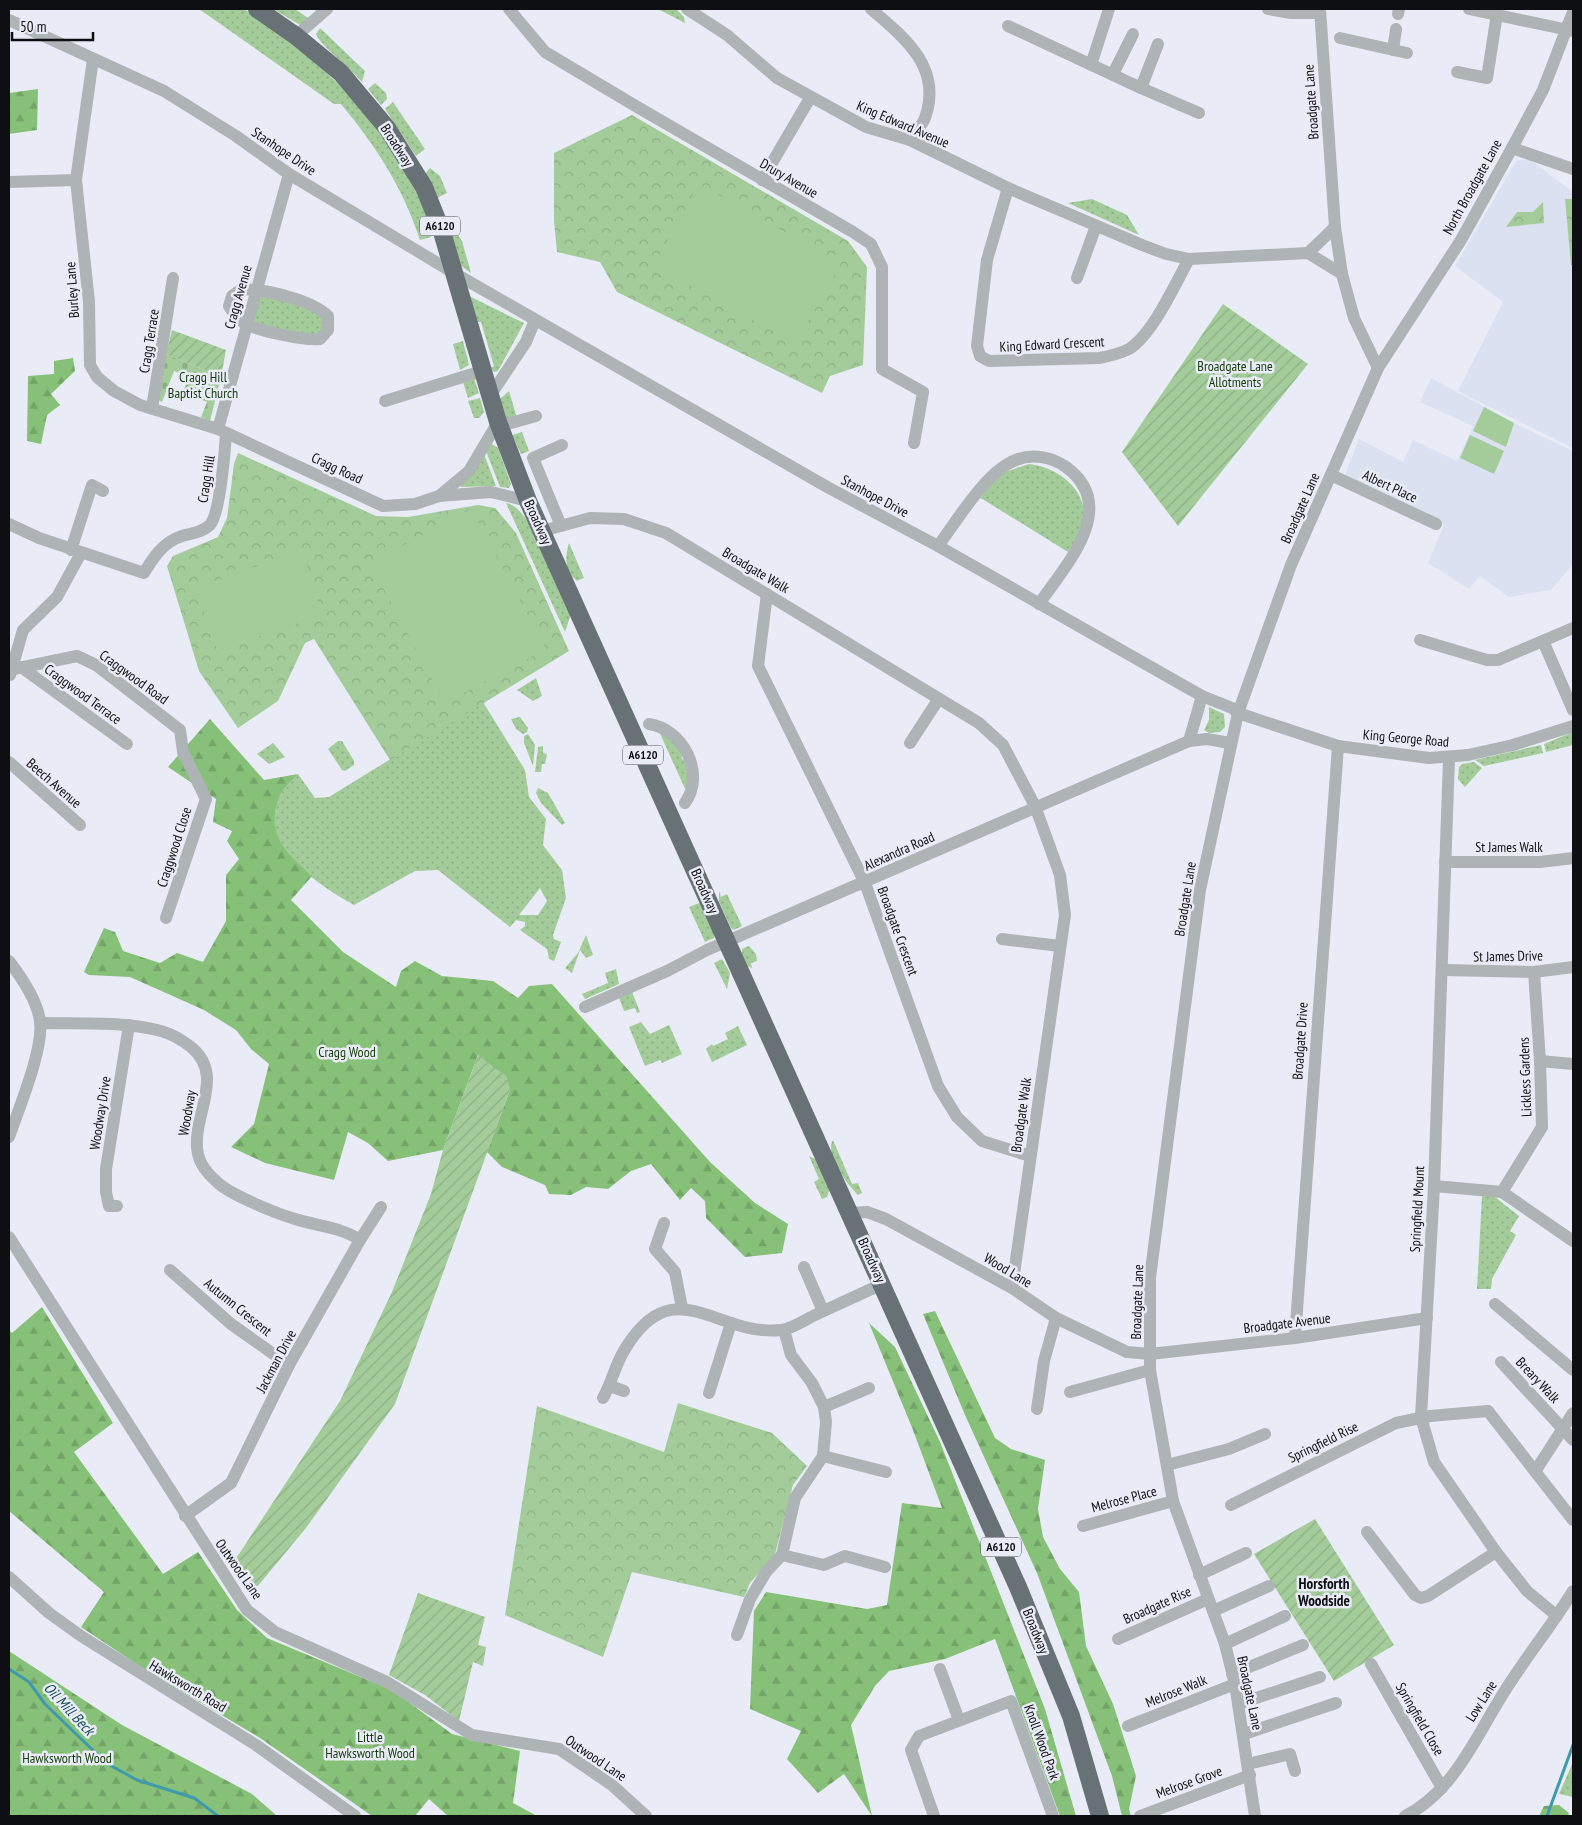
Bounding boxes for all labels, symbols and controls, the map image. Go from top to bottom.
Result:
scale bar [12,10,94,42]
text: 50 m [20,17,46,36]
street label: Broadgate Lane [1299,64,1323,140]
street label: King Edward Avenue [854,96,952,152]
street label: Broadway [377,120,418,170]
street label: Stanhope Drive [248,123,320,179]
street label: North Broadgate Lane [1438,136,1506,238]
street label: Drury Avenue [757,154,821,202]
road number: A6120 [420,217,460,236]
street label: Burley Lane [61,261,83,319]
street label: Cragg Avenue [220,263,256,331]
street label: Cragg Terrace [135,307,163,374]
street label: King Edward Crescent [999,332,1105,356]
park label: Broadgate Lane Allotments [1197,357,1273,391]
park label: Cragg Hill Baptist Church [168,368,238,402]
street label: Cragg Road [308,448,366,488]
street label: Cragg Hill [193,453,219,504]
street label: Albert Place [1360,465,1420,507]
street label: Broadgate Lane [1276,470,1324,546]
street label: Stanhope Drive [838,471,912,521]
street label: Broadway [520,497,556,548]
street label: Broadgate Walk [719,543,793,597]
street label: Craggwood Road [96,646,172,708]
street label: Craggwood Terrace [41,660,125,728]
street label: King George Road [1362,725,1450,751]
road number: A6120 [623,746,663,764]
street label: Beech Avenue [23,754,85,812]
street label: Craggwood Close [153,804,195,889]
street label: Alexandra Road [861,827,937,875]
street label: St James Walk [1475,838,1543,856]
street label: Broadgate Lane [1170,860,1200,938]
street label: Broadway [687,866,723,917]
street label: Broadgate Crescent [874,884,922,978]
street label: St James Drive [1473,946,1543,966]
street label: Broadgate Drive [1288,1001,1312,1080]
street label: Lickless Gardens [1515,1037,1535,1117]
park label: Cragg Wood [318,1043,376,1061]
street label: Woodway Drive [85,1075,115,1151]
street label: Broadgate Walk [1007,1076,1035,1154]
street label: Woodway [174,1088,200,1137]
street label: Springfield Mount [1406,1165,1428,1253]
street label: Broadway [854,1235,890,1286]
street label: Wood Lane [981,1249,1036,1292]
street label: Broadgate Lane [1127,1264,1147,1340]
street label: Autumn Crescent [200,1274,276,1340]
street label: Broadgate Avenue [1243,1309,1332,1337]
street label: Jackman Drive [251,1326,300,1396]
street label: Breary Walk [1512,1353,1564,1407]
street label: Springfield Rise [1285,1417,1361,1467]
street label: Melrose Place [1089,1482,1159,1516]
street label: Outwood Lane [212,1535,267,1603]
road number: A6120 [981,1538,1021,1556]
district label: Horsforth Woodside [1297,1574,1350,1610]
street label: Broadgate Rise [1120,1582,1194,1628]
street label: Broadway [1019,1606,1053,1657]
street label: Broadgate Lane [1233,1654,1267,1732]
street label: Hawksworth Road [146,1656,230,1716]
street label: Melrose Walk [1143,1670,1210,1711]
street label: Low Lane [1461,1677,1501,1725]
water label: Oil Mill Beck [40,1678,100,1741]
street label: Springfield Close [1392,1679,1448,1759]
street label: Knoll Wood Park [1020,1702,1064,1783]
park label: Little Hawksworth Wood [325,1728,415,1762]
street label: Outwood Lane [562,1731,630,1785]
park label: Hawksworth Wood [22,1749,112,1767]
street label: Melrose Grove [1153,1762,1225,1802]

